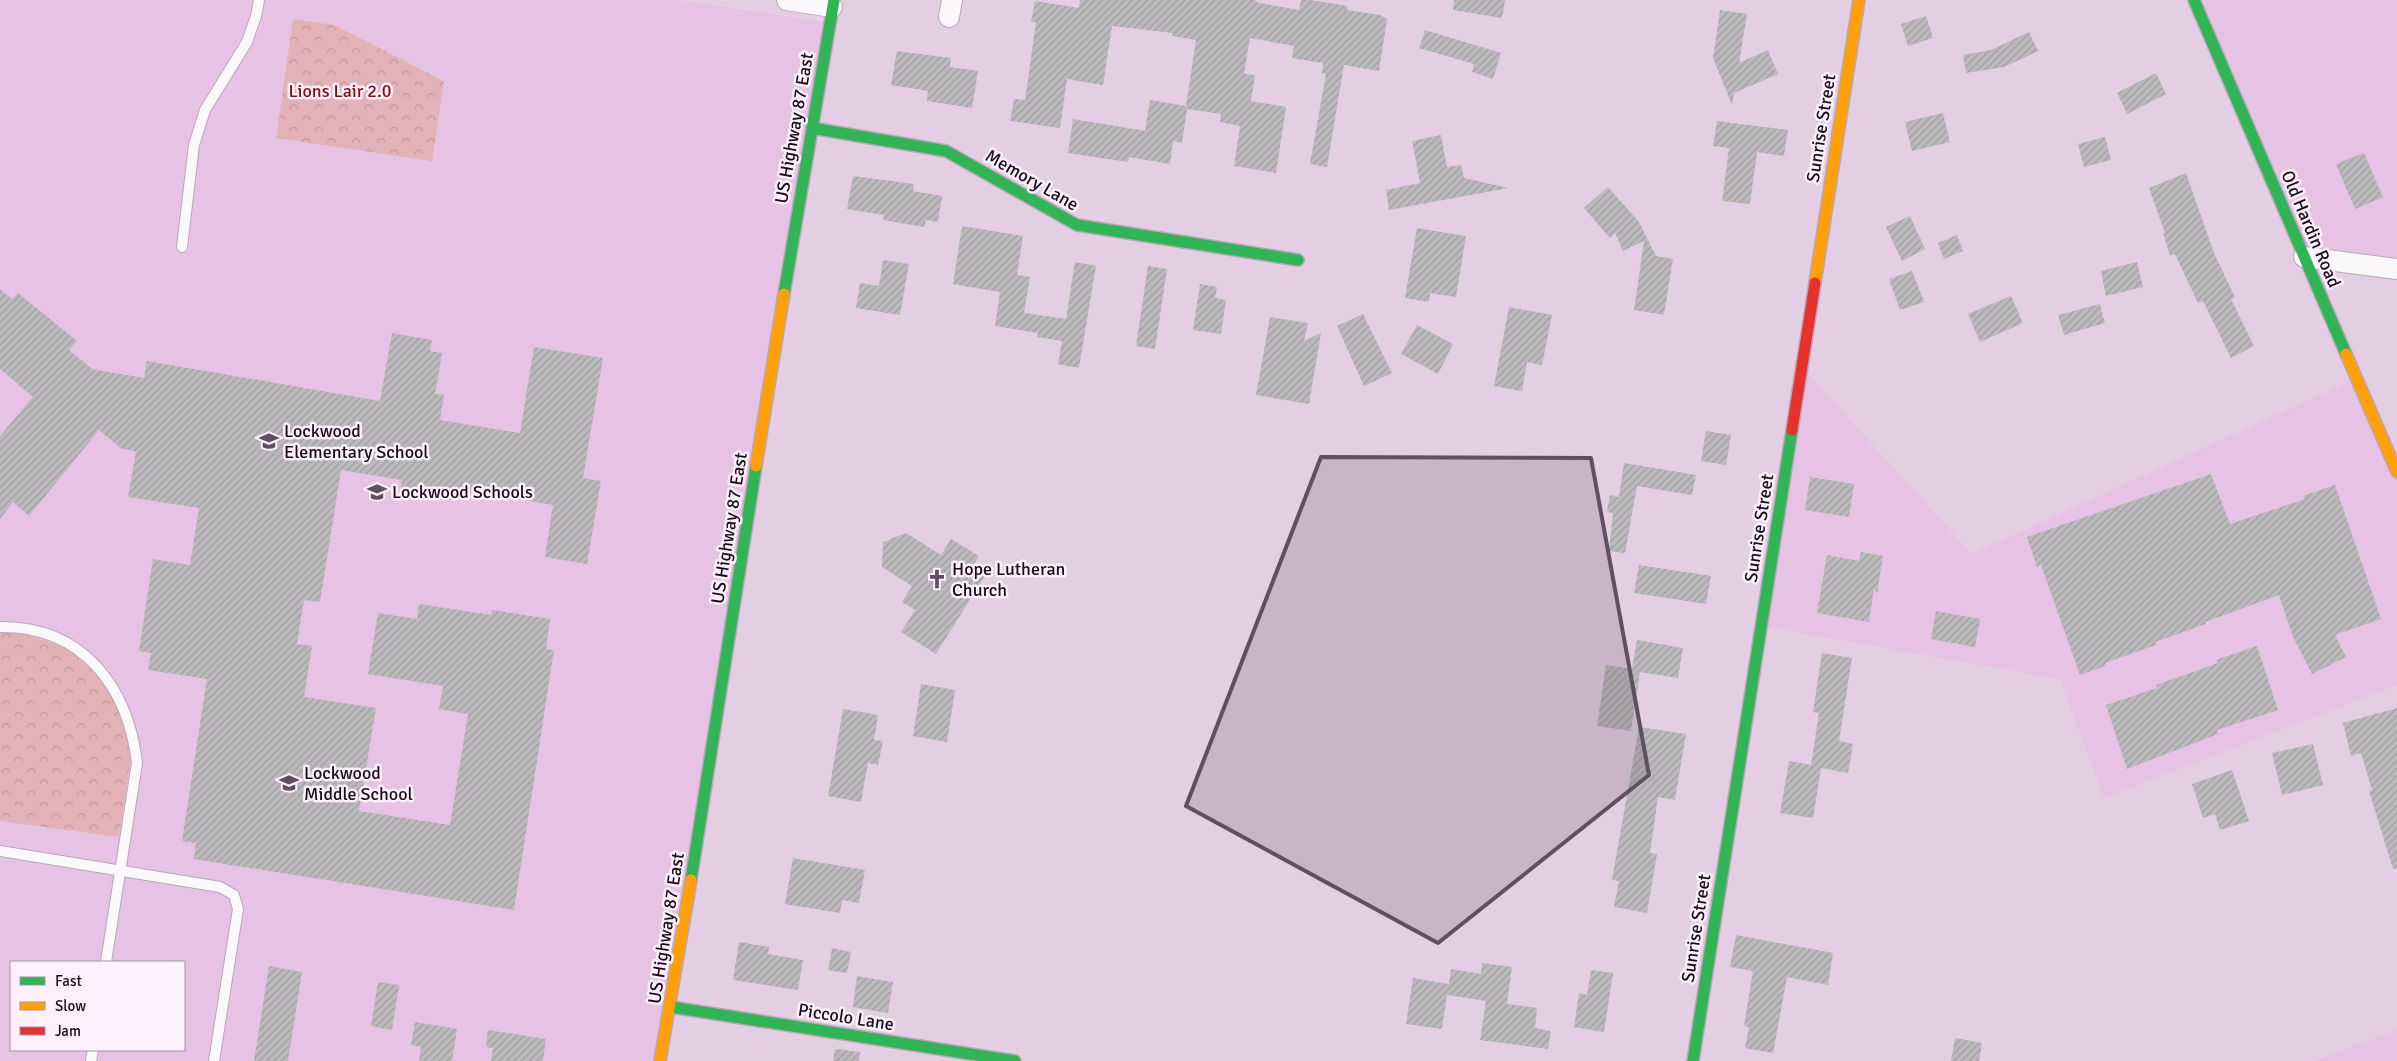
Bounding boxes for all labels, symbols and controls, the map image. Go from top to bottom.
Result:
street label: US Highway 87 East [770,51,818,205]
street label: Sunrise Street [1802,72,1840,184]
park label: Lions Lair 2.0 [289,80,391,102]
street label: Memory Lane [982,145,1082,215]
street label: Old Hardin Road [2276,167,2346,291]
place label: Lockwood Elementary School [284,420,429,463]
school or university icon: Lockwood Elementary School [258,430,280,452]
street label: US Highway 87 East [706,451,752,605]
street label: Sunrise Street [1740,472,1778,584]
school or university icon: Lockwood Schools [366,481,388,503]
place label: Lockwood Schools [392,481,533,503]
place label: Hope Lutheran Church [952,558,1065,601]
church icon: Hope Lutheran Church [926,568,948,590]
place label: Lockwood Middle School [304,762,413,805]
school or university icon: Lockwood Middle School [278,772,300,794]
street label: US Highway 87 East [643,851,689,1005]
street label: Sunrise Street [1677,872,1715,984]
legend [10,961,185,1051]
text: Fast [55,972,82,990]
text: Slow [55,997,86,1015]
street label: Piccolo Lane [796,999,896,1035]
text: Jam [55,1022,81,1040]

